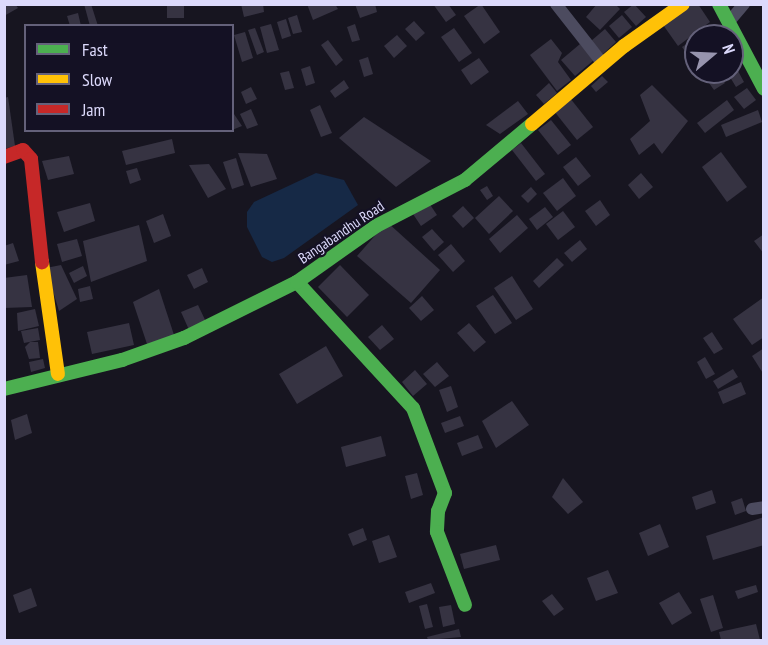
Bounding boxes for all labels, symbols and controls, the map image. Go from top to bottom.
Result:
legend [24,24,234,132]
north arrow [684,24,744,84]
text: Fast [82,38,108,61]
text: N [718,41,740,56]
text: Slow [82,68,112,91]
text: Jam [82,98,105,121]
street label: Bangabandhu Road [295,197,387,267]

